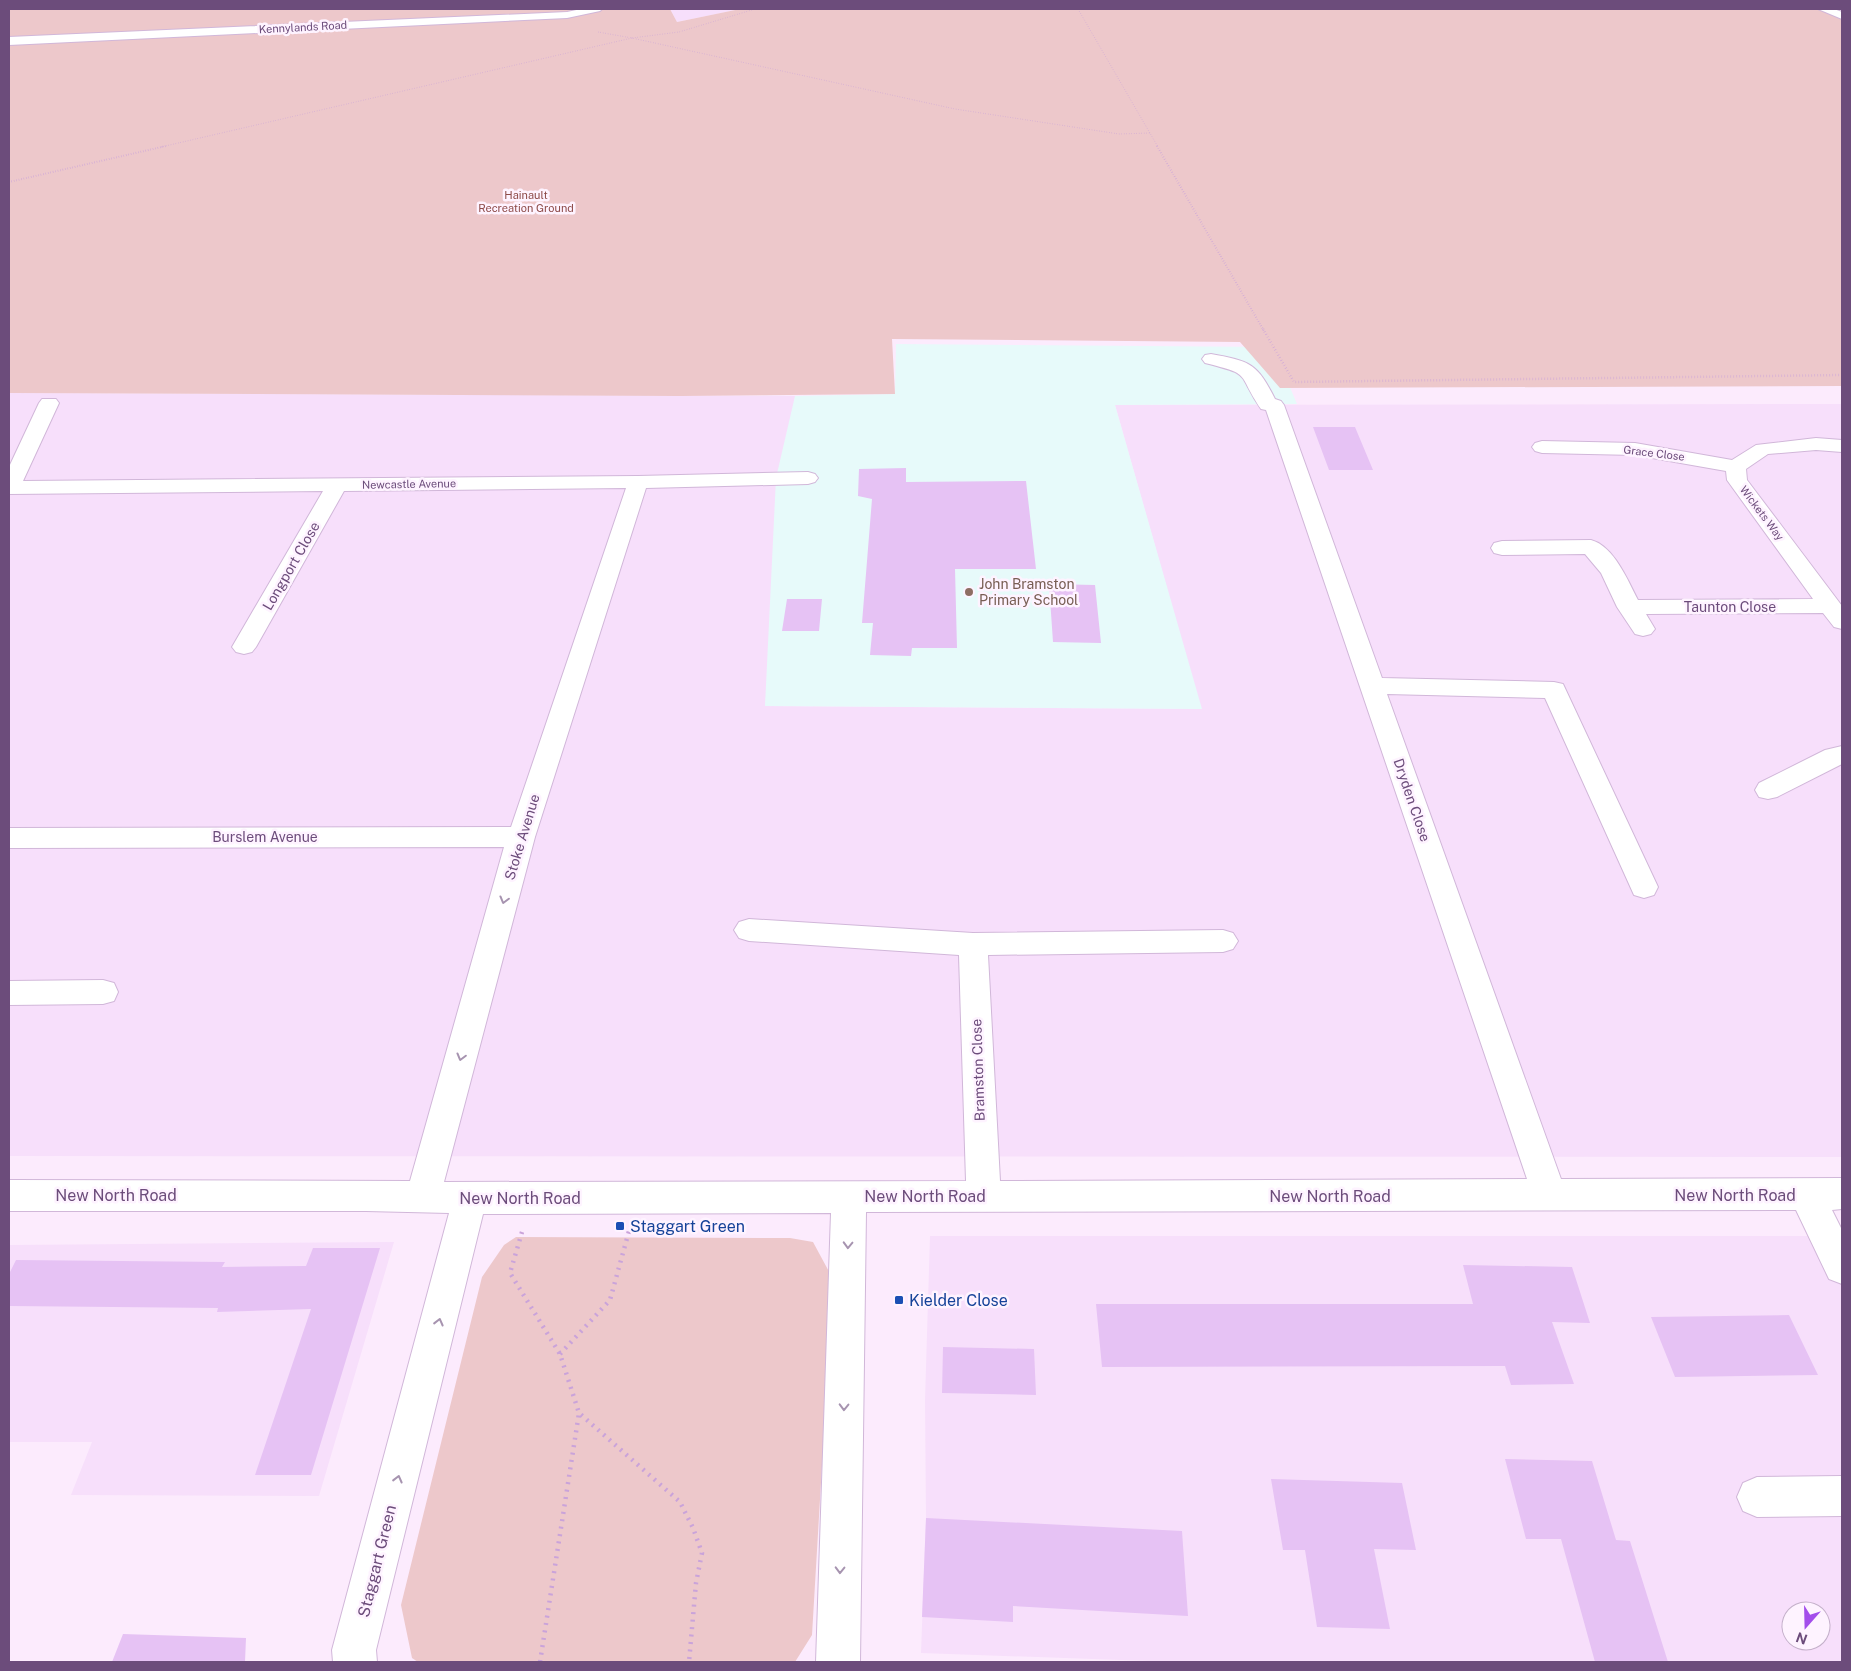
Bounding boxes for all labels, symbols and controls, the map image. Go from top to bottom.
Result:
street label: Kennylands Road [259,19,347,35]
park label: Hainault Recreation Ground [478,189,574,214]
street label: Grace Close [1623,443,1685,463]
street label: Newcastle Avenue [362,477,456,491]
street label: Wickets Way [1738,483,1786,543]
street label: Longport Close [259,519,323,613]
place label: John Bramston Primary School [979,576,1078,608]
marker: John Bramston Primary School [963,586,975,598]
street label: Taunton Close [1684,599,1776,615]
street label: Dryden Close [1390,756,1434,844]
street label: Stoke Avenue [501,792,543,882]
street label: Burslem Avenue [212,829,318,845]
one-way arrow [499,896,510,905]
street label: Bramston Close [968,1018,988,1121]
one-way arrow [457,1053,467,1061]
street label: New North Road [55,1186,177,1205]
street label: New North Road [1674,1186,1796,1205]
street label: New North Road [864,1187,986,1206]
street label: New North Road [1269,1187,1391,1206]
street label: New North Road [459,1189,581,1208]
place label: Staggart Green [630,1217,745,1236]
marker: Staggart Green [614,1220,626,1232]
one-way arrow [843,1242,853,1249]
place label: Kielder Close [909,1291,1008,1310]
marker: Kielder Close [893,1294,905,1306]
one-way arrow [433,1318,443,1326]
one-way arrow [839,1404,849,1412]
one-way arrow [392,1475,403,1484]
street label: Staggart Green [354,1503,400,1619]
one-way arrow [835,1566,845,1574]
north arrow [1781,1601,1831,1651]
text: N [1794,1629,1809,1648]

